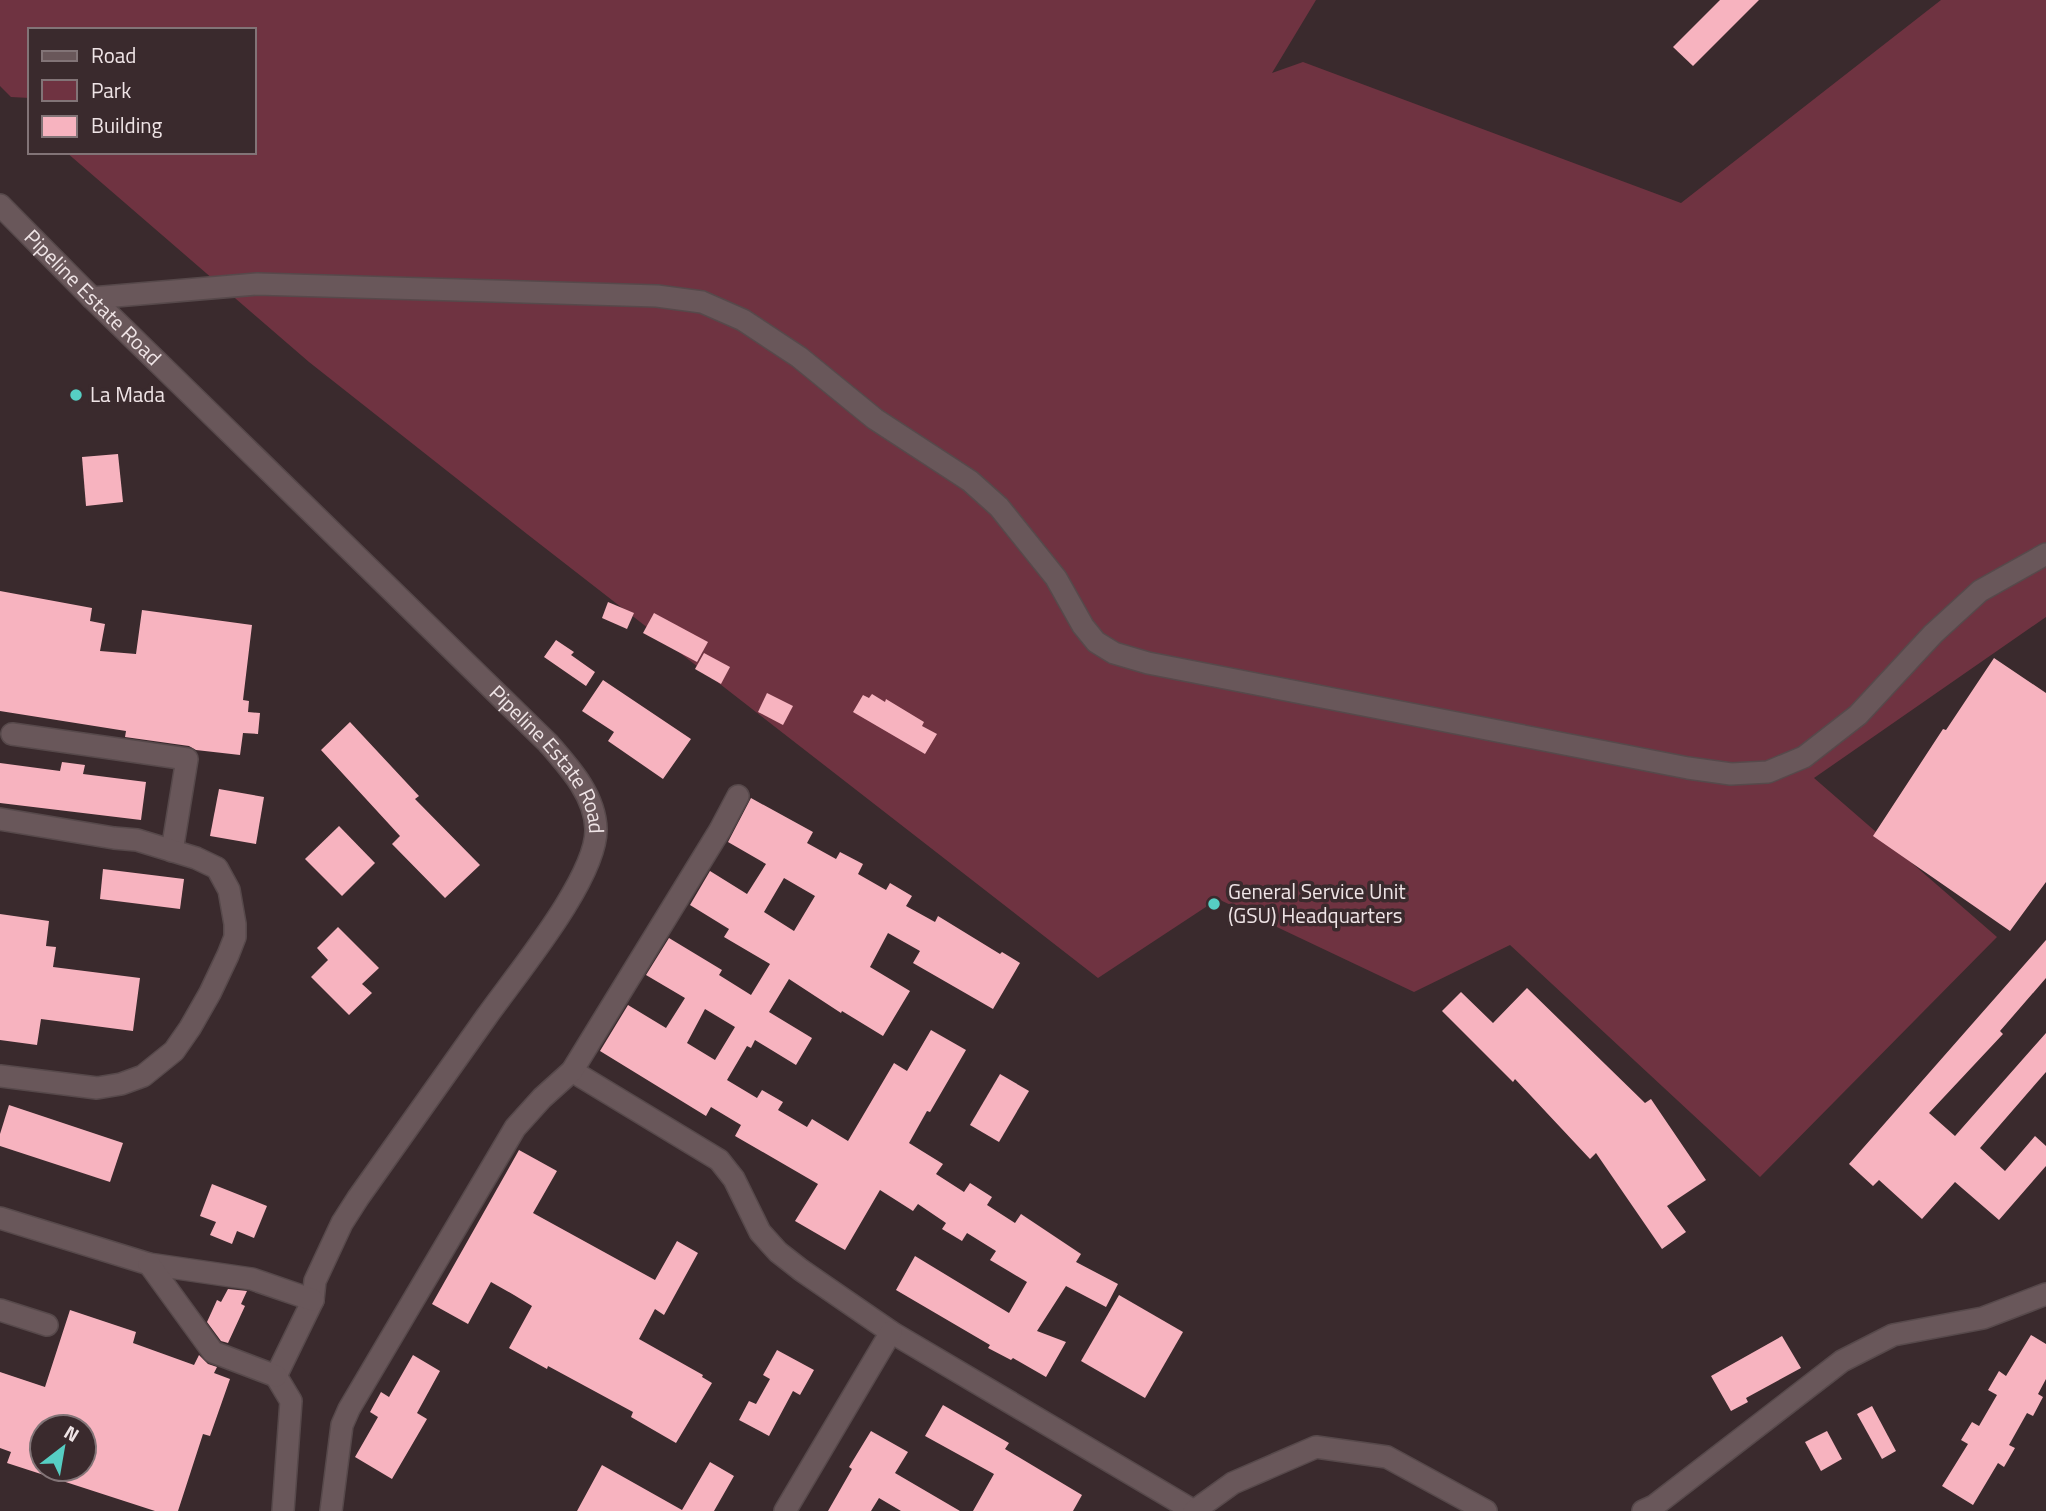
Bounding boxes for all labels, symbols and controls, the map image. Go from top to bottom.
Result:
legend [28,28,256,154]
text: Road [91,39,136,71]
text: Park [91,74,131,106]
text: Building [91,109,163,141]
street label: Pipeline Estate Road [17,221,169,372]
place label: La Mada [90,378,165,410]
marker: La Mada [68,387,84,403]
street label: Pipeline Estate Road [482,677,613,834]
place label: General Service Unit (GSU) Headquarters [1228,875,1406,931]
marker: General Service Unit (GSU) Headquarters [1206,896,1222,912]
north arrow [28,1413,98,1483]
text: N [59,1417,85,1449]

